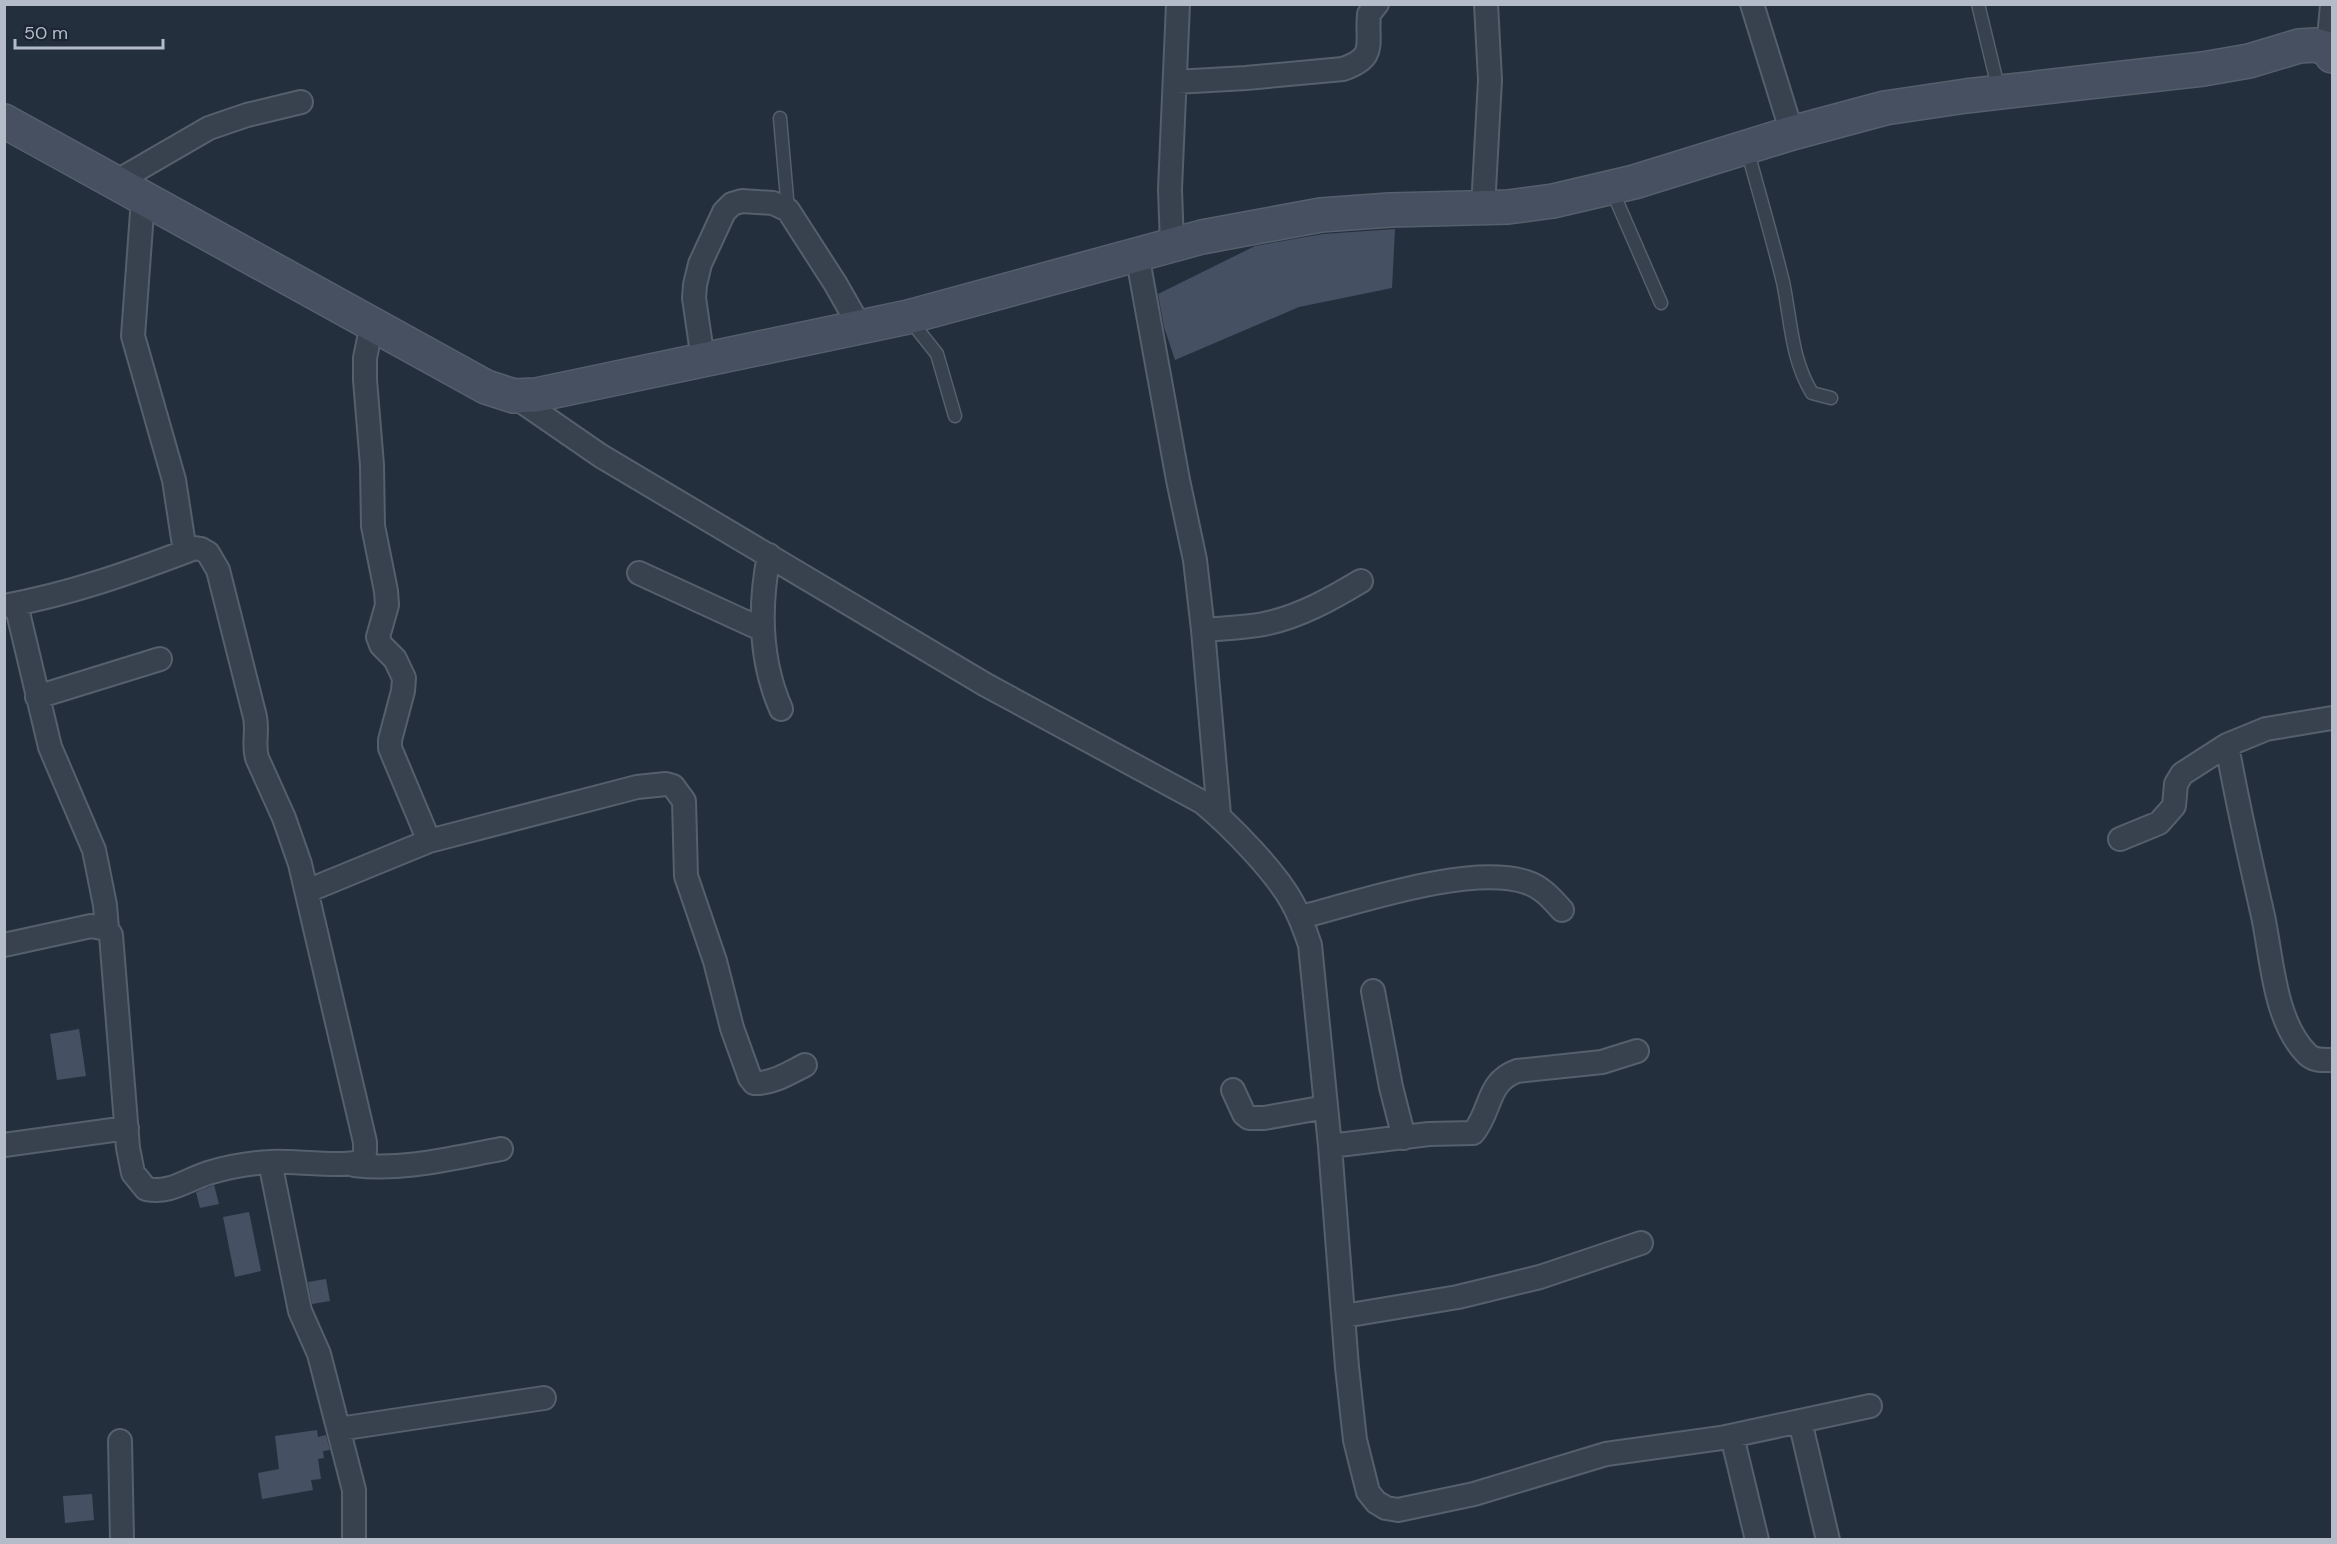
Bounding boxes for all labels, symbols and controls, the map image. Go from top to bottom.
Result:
scale bar [15,12,164,50]
text: 50 m [24,21,68,45]

